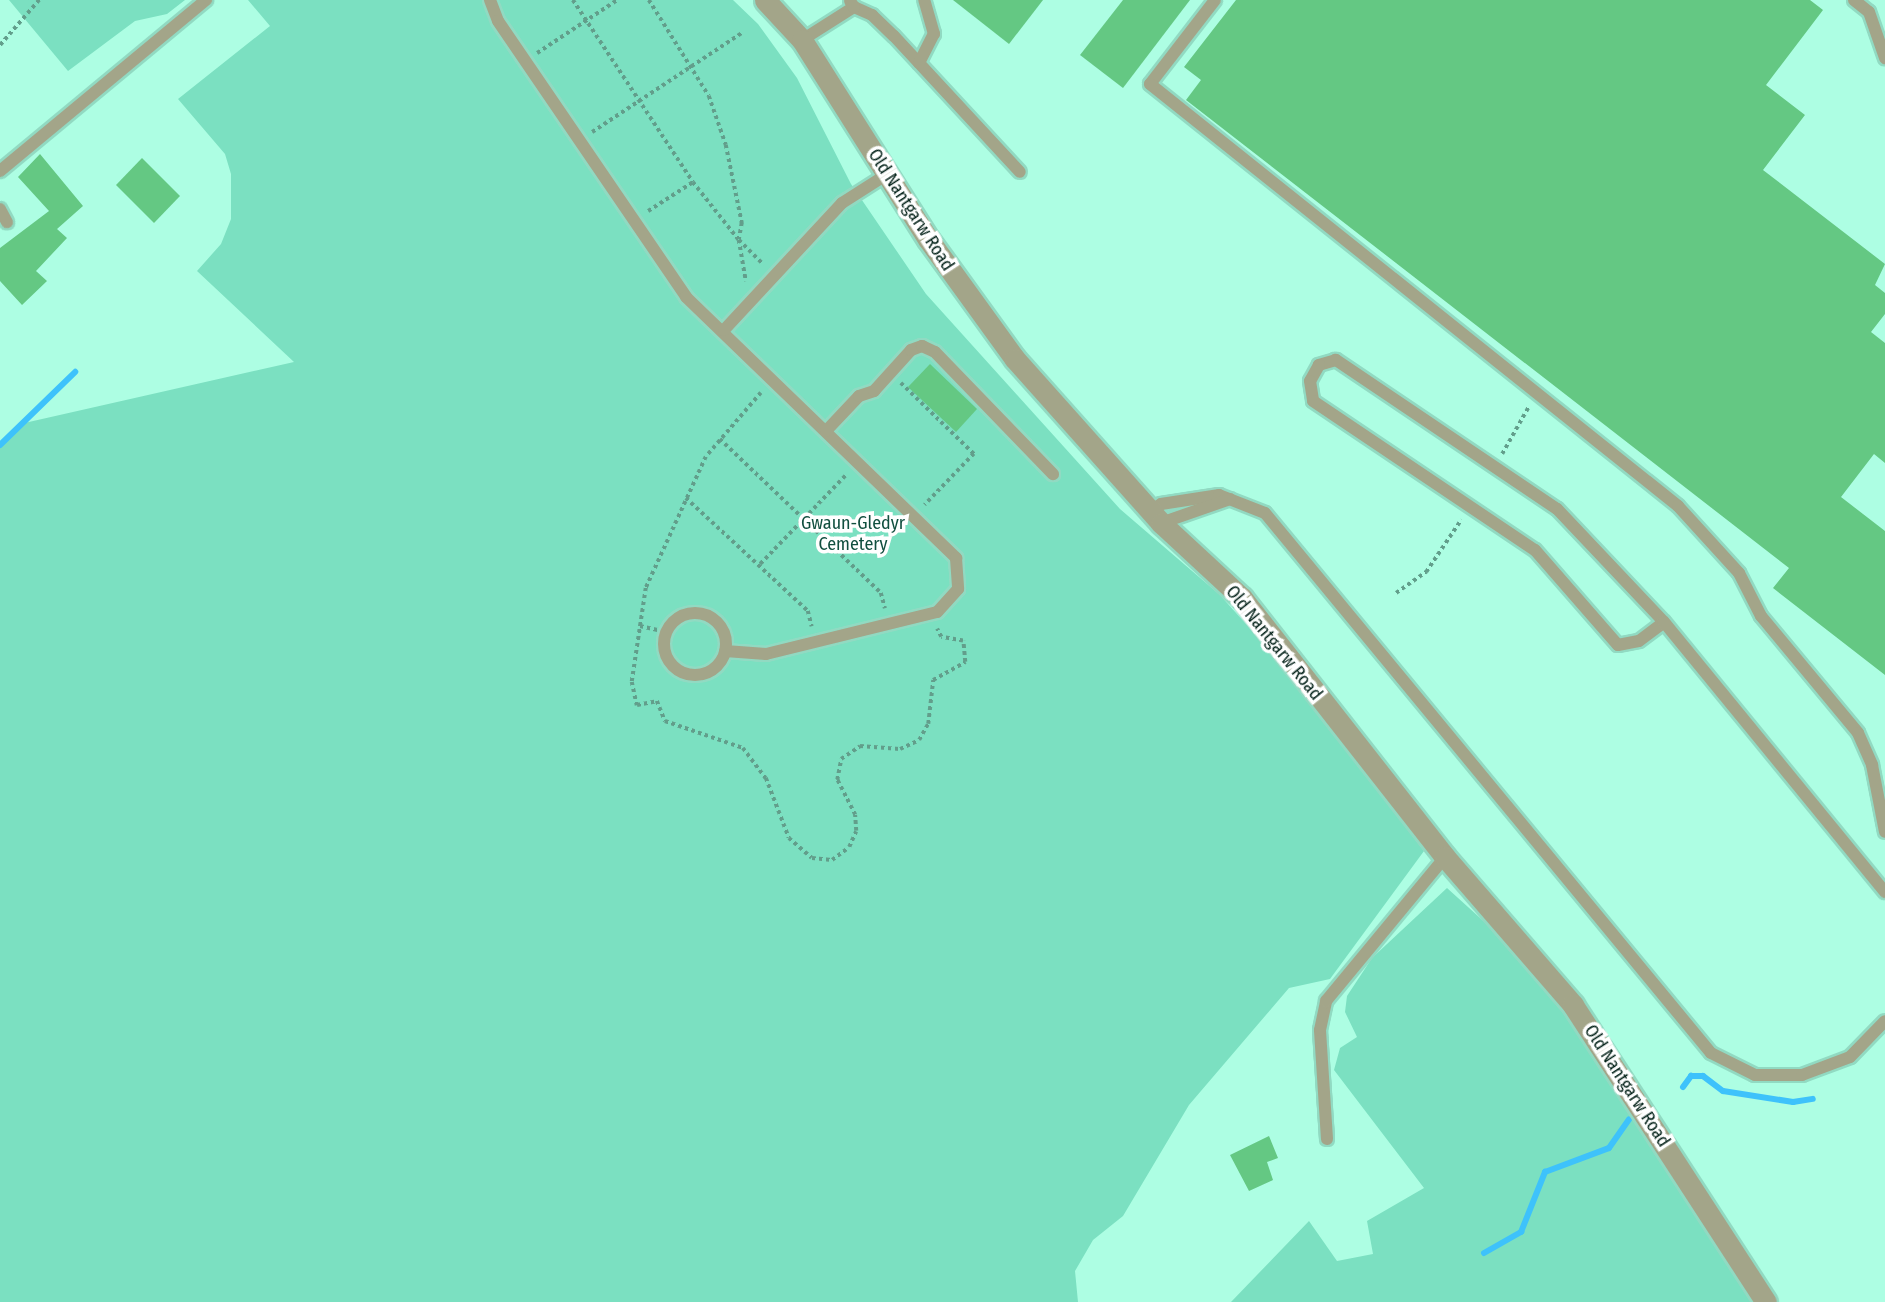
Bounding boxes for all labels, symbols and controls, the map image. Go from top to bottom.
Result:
street label: Old Nantgarw Road [863,145,959,275]
park label: Gwaun-Gledyr Cemetery [801,513,905,556]
street label: Old Nantgarw Road [1221,581,1327,705]
street label: Old Nantgarw Road [1579,1021,1675,1151]

